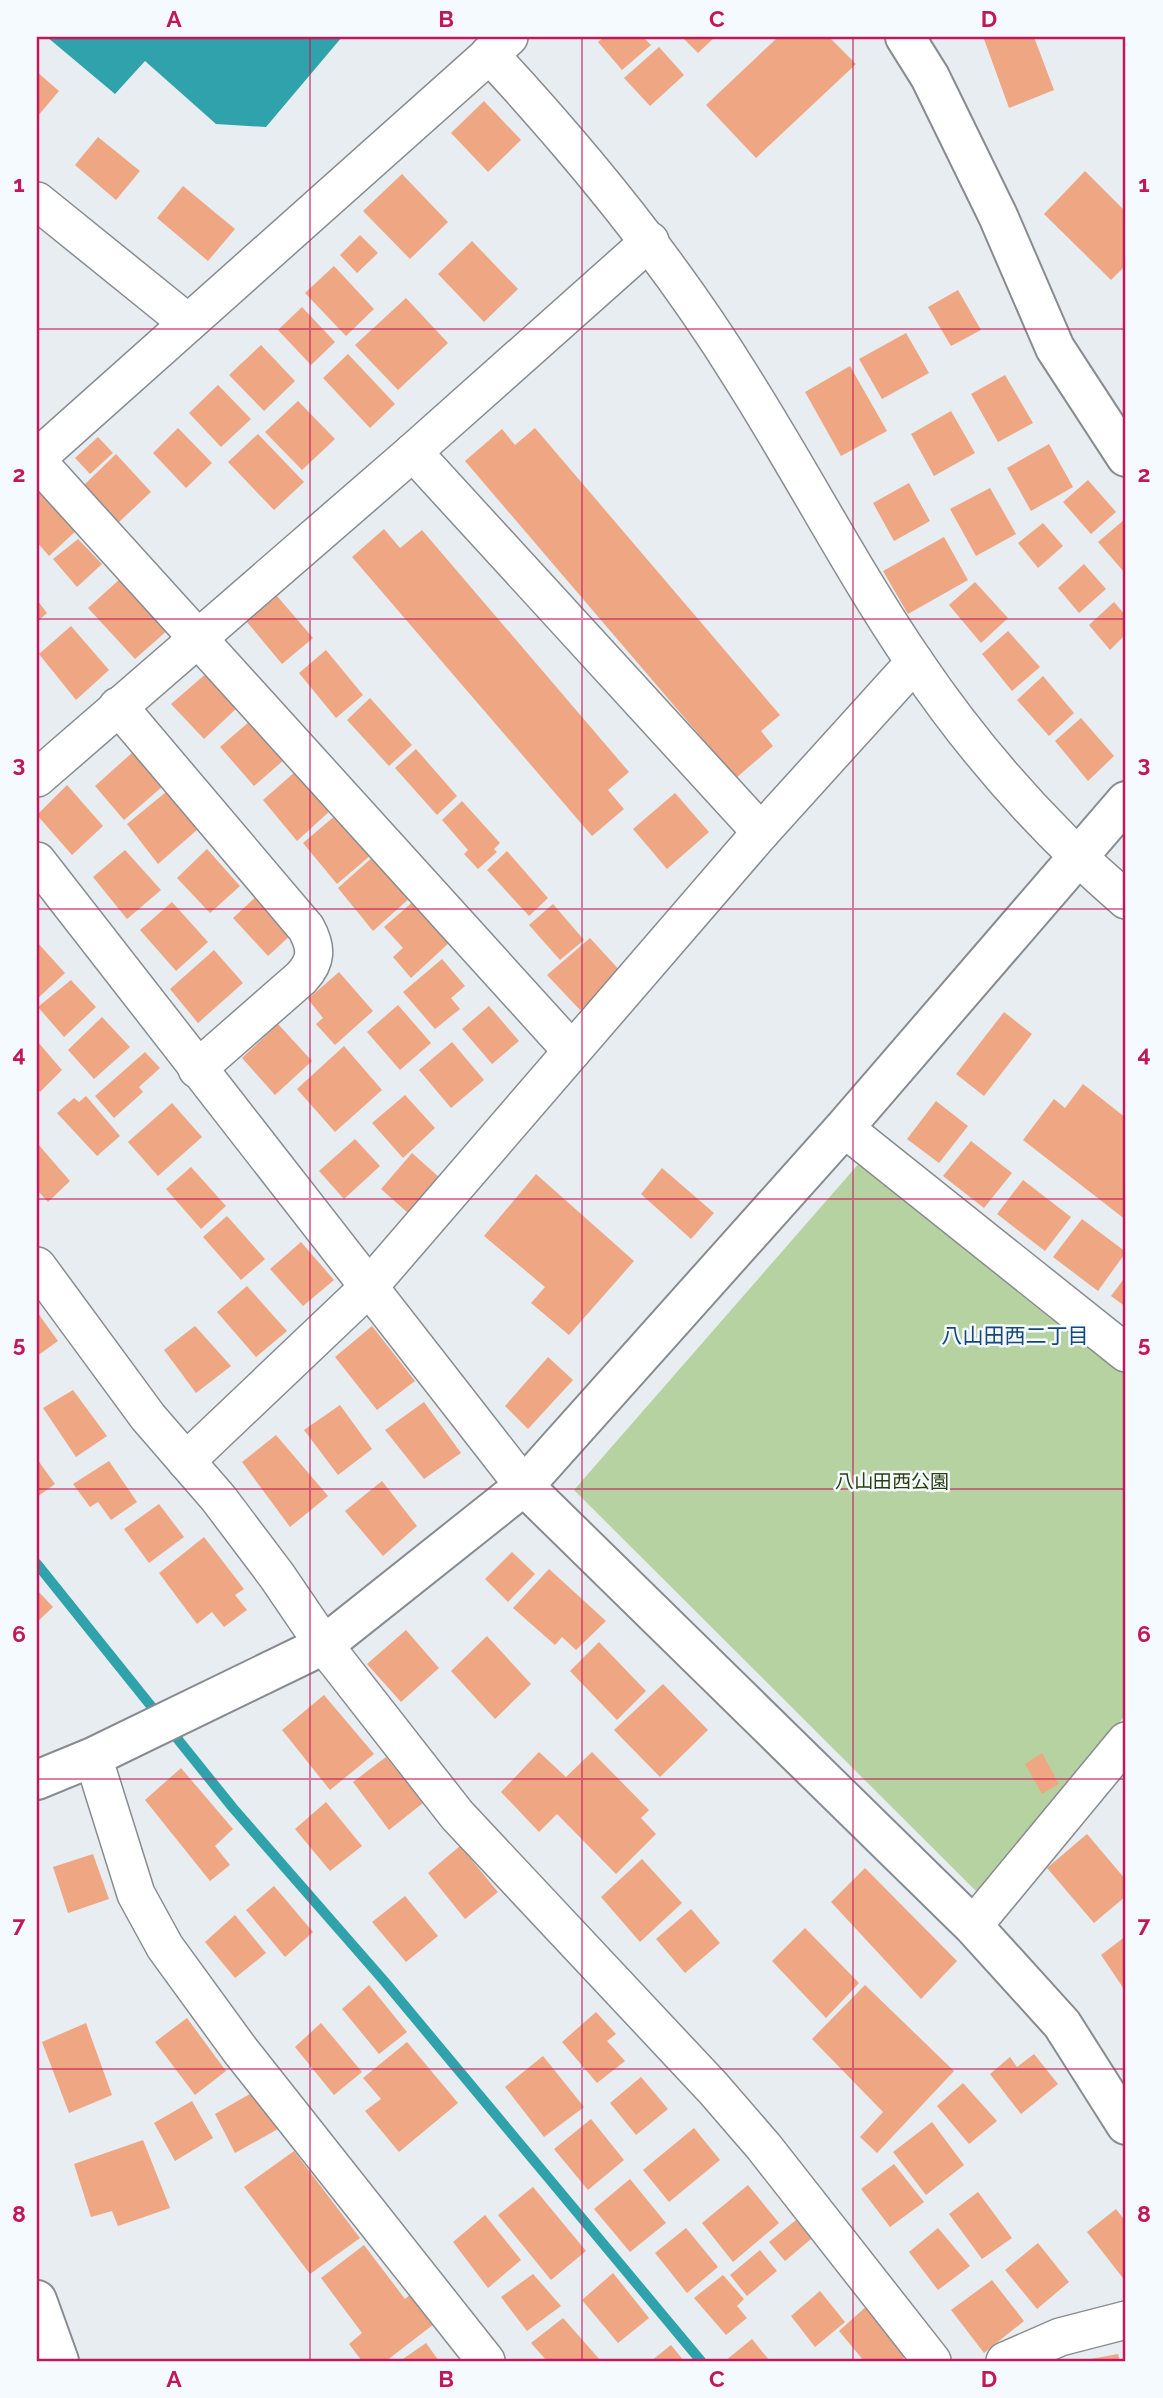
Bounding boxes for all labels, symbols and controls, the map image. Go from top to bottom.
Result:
text: A [166,5,182,32]
text: B [438,5,454,32]
text: C [709,5,725,32]
text: D [981,5,997,32]
text: 1 [13,170,25,197]
text: 1 [1138,170,1150,197]
text: 2 [13,460,25,487]
text: 2 [1138,460,1150,487]
text: 3 [13,750,25,777]
text: 3 [1138,750,1150,777]
text: 4 [12,1040,26,1067]
text: 4 [1137,1040,1151,1067]
district label: 八山田西二丁目 [942,1323,1089,1348]
text: 5 [13,1330,26,1357]
text: 5 [1138,1330,1151,1357]
park label: 八山田西公園 [835,1470,949,1492]
text: 6 [12,1620,26,1647]
text: 6 [1137,1620,1151,1647]
text: 7 [13,1910,26,1937]
text: 7 [1138,1910,1151,1937]
text: 8 [12,2200,26,2227]
text: 8 [1137,2200,1151,2227]
text: A [166,2365,182,2392]
text: B [438,2365,454,2392]
text: C [709,2365,725,2392]
text: D [981,2365,997,2392]

